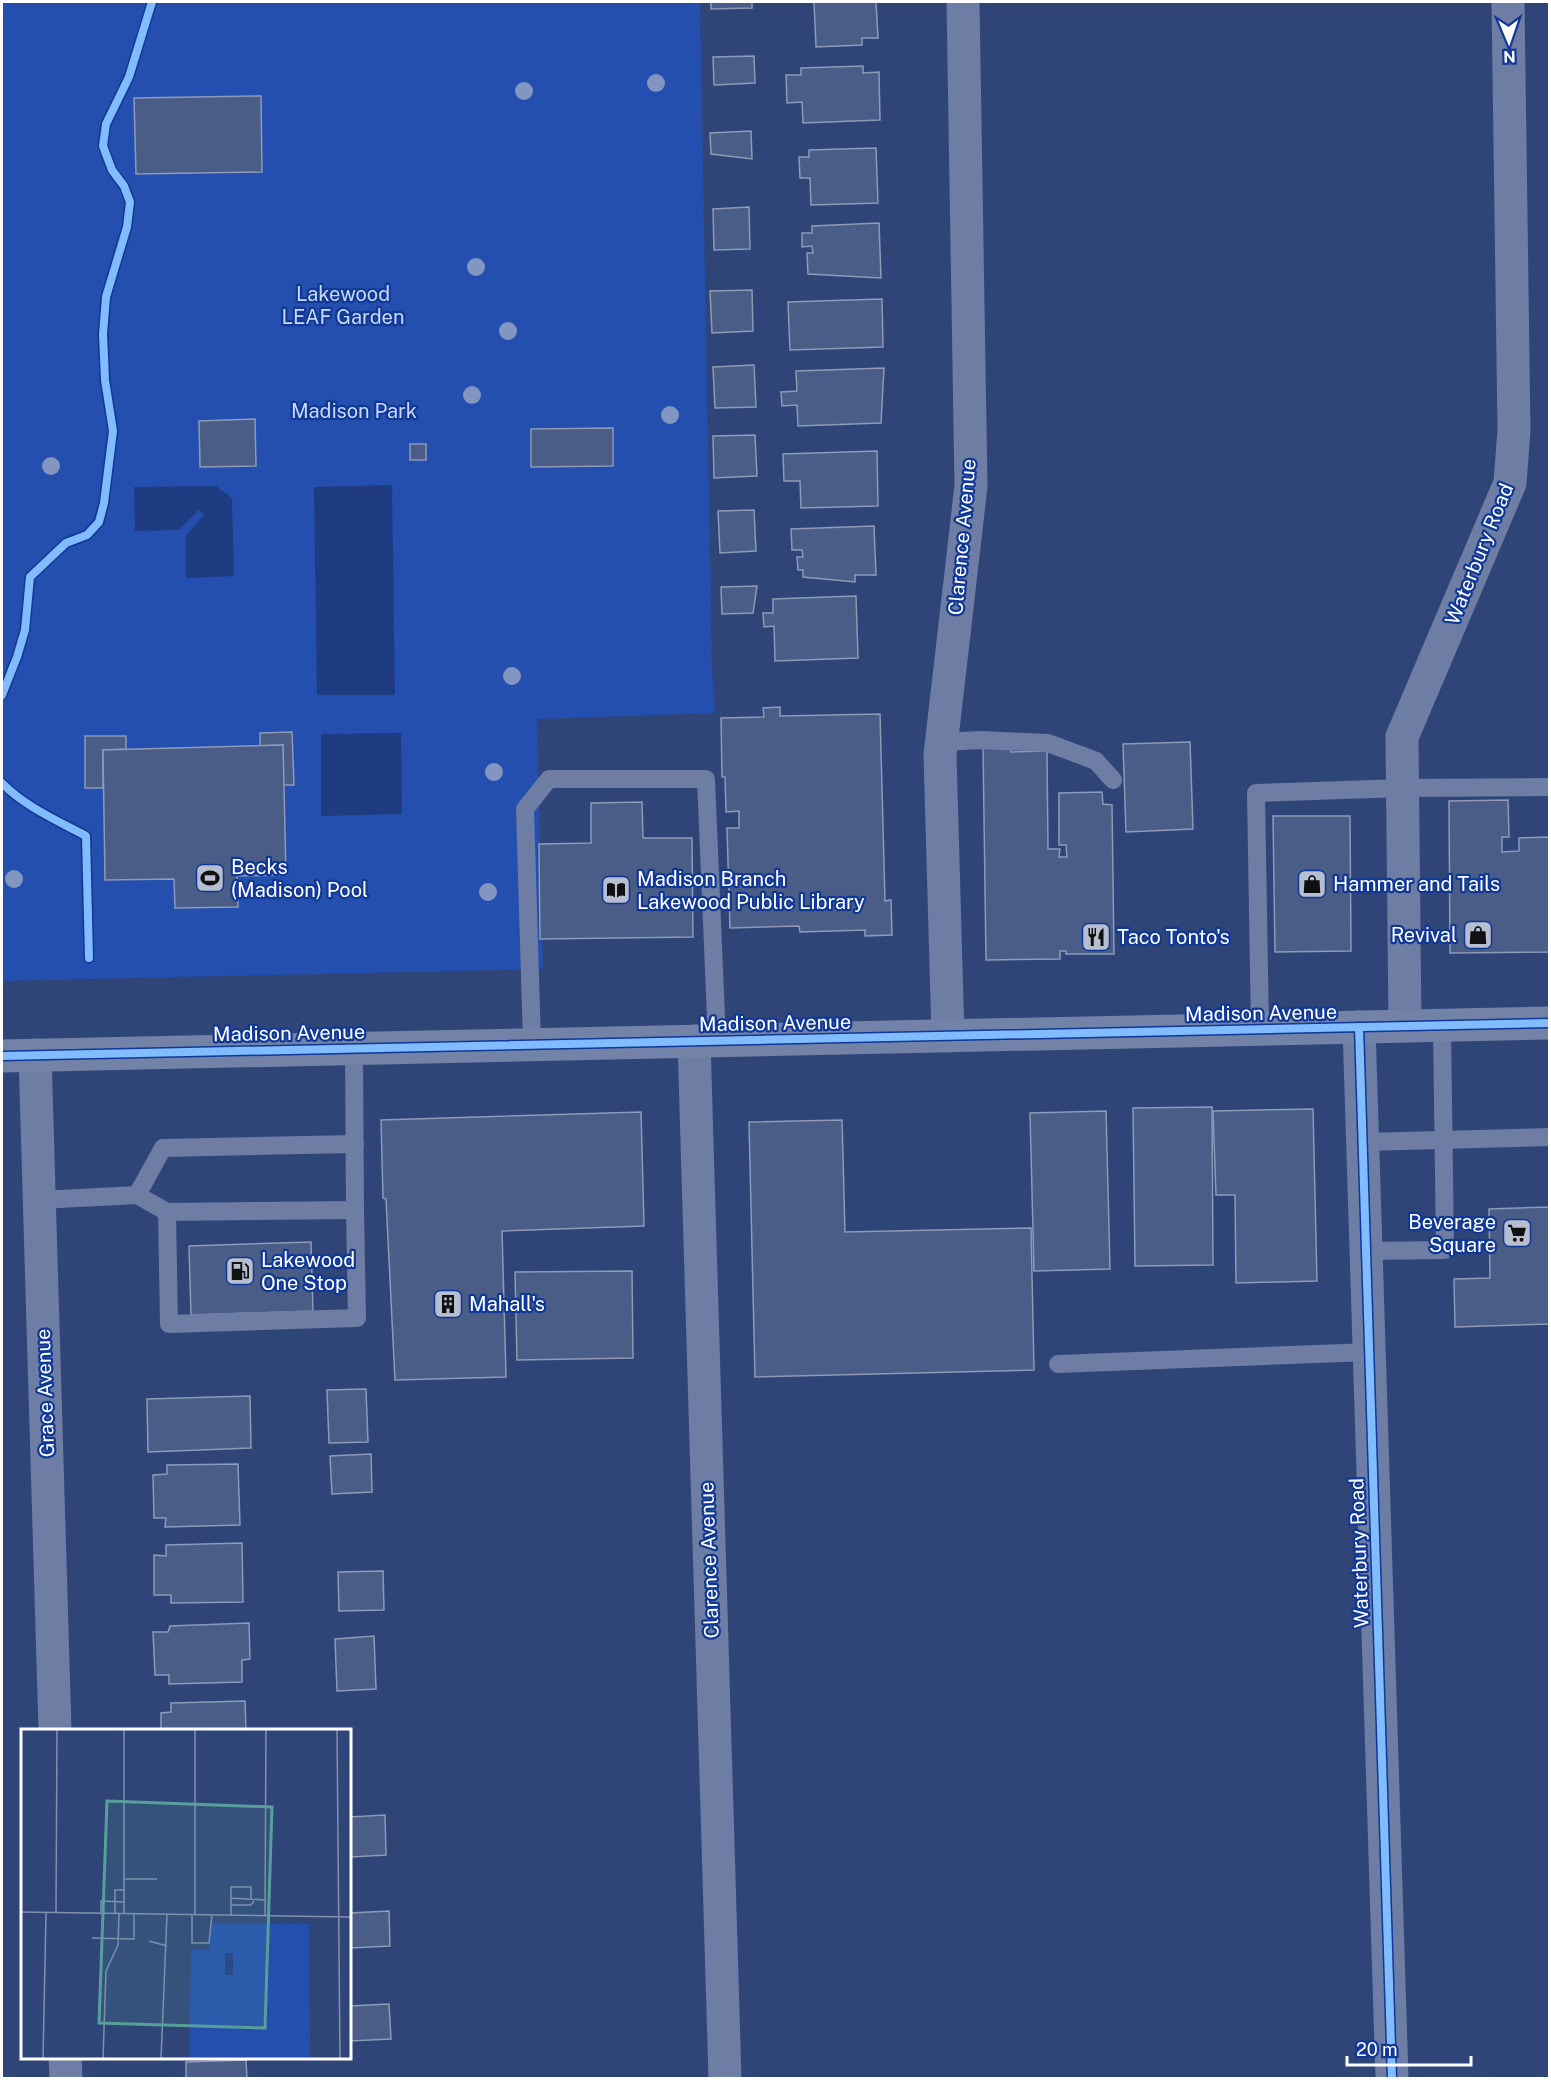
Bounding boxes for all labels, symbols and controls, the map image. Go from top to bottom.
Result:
north arrow [1479,12,1539,72]
text: N [1503,47,1516,66]
park label: Lakewood LEAF Garden [282,282,404,329]
park label: Madison Park [291,399,417,423]
street label: Clarence Avenue [943,458,981,616]
street label: Waterbury Road [1440,480,1518,628]
place label: Becks (Madison) Pool [231,855,368,902]
sports icon: Becks (Madison) Pool [194,862,226,894]
place label: Madison Branch Lakewood Public Library [637,867,865,914]
shop icon: Hammer and Tails [1296,868,1328,900]
place label: Hammer and Tails [1333,872,1500,896]
library icon: Madison Branch Lakewood Public Library [600,874,632,906]
shop icon: Revival [1462,919,1494,951]
restaurant icon: Taco Tonto's [1080,921,1112,953]
place label: Revival [1391,923,1457,947]
place label: Taco Tonto's [1117,925,1230,949]
street label: Madison Avenue [1185,1000,1337,1026]
street label: Madison Avenue [699,1010,851,1036]
street label: Madison Avenue [213,1020,365,1046]
place label: Beverage Square [1408,1210,1496,1257]
supermarket icon: Beverage Square [1501,1217,1533,1249]
place label: Lakewood One Stop [261,1248,355,1295]
fuel station icon: Lakewood One Stop [224,1255,256,1287]
building icon: Mahall's [432,1288,464,1320]
place label: Mahall's [469,1292,545,1316]
street label: Grace Avenue [31,1328,59,1458]
street label: Waterbury Road [1344,1478,1374,1628]
street label: Clarence Avenue [694,1481,724,1639]
inset map [21,1729,351,2059]
scale bar [1347,2029,1472,2067]
text: 20 m [1356,2039,1398,2060]

